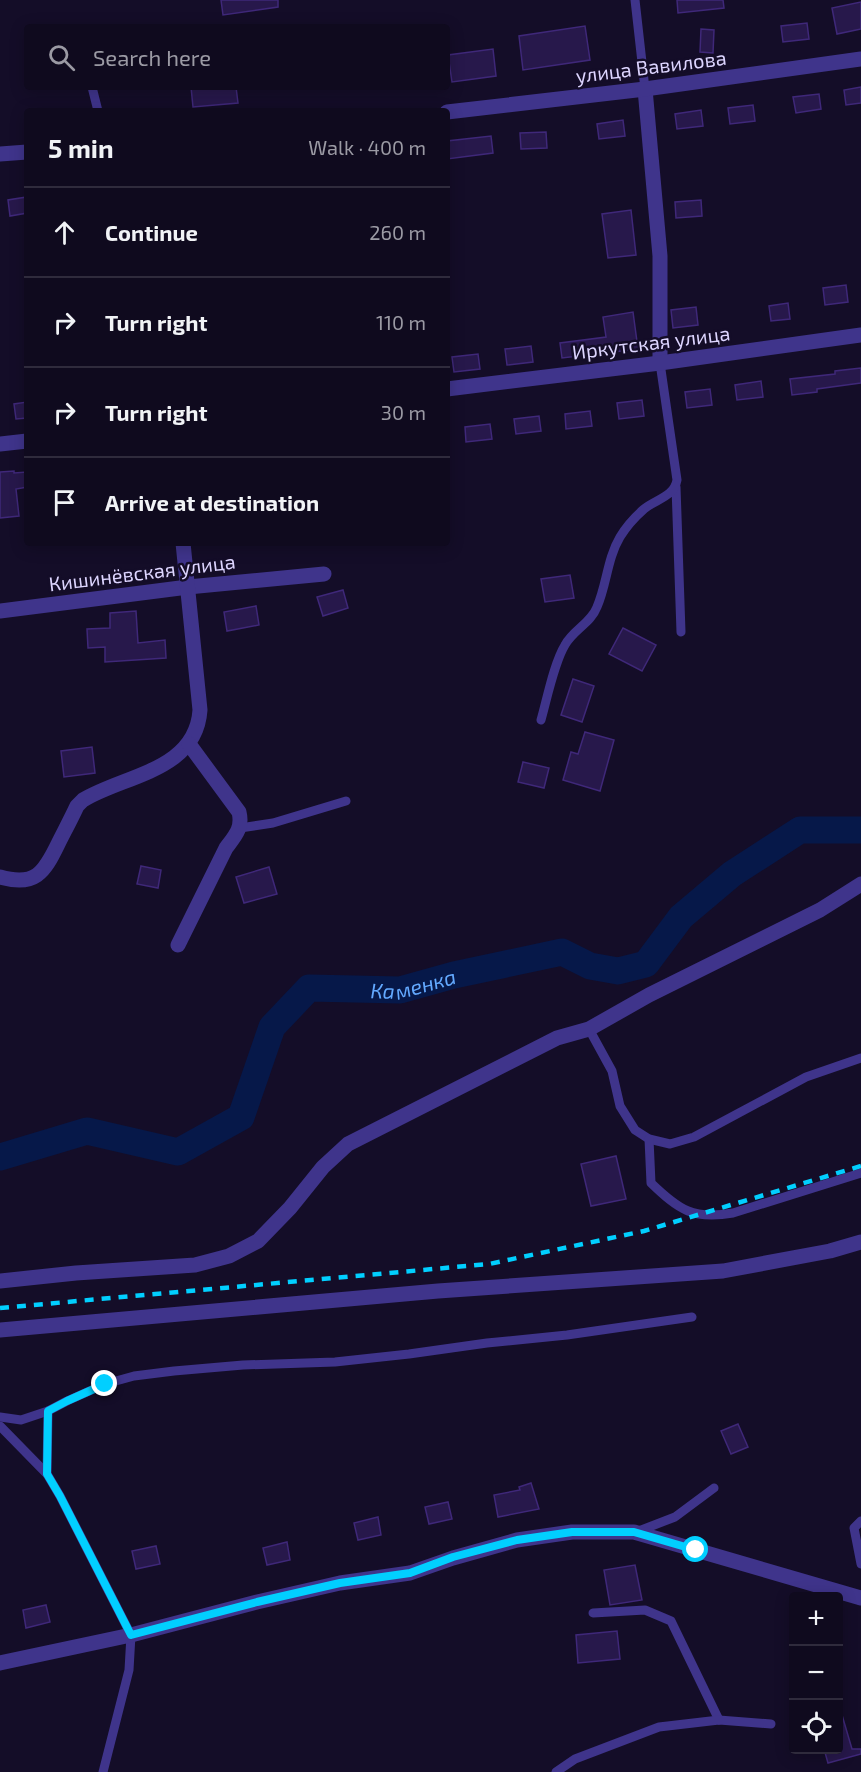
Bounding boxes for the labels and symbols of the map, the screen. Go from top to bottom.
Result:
street label: улица Вавилова [574,45,728,88]
street label: Иркутская улица [570,320,732,365]
street label: Кишинёвская улица [47,549,237,596]
water label: Каменка [370,963,458,1003]
route end [91,1370,117,1396]
route start [682,1536,708,1562]

